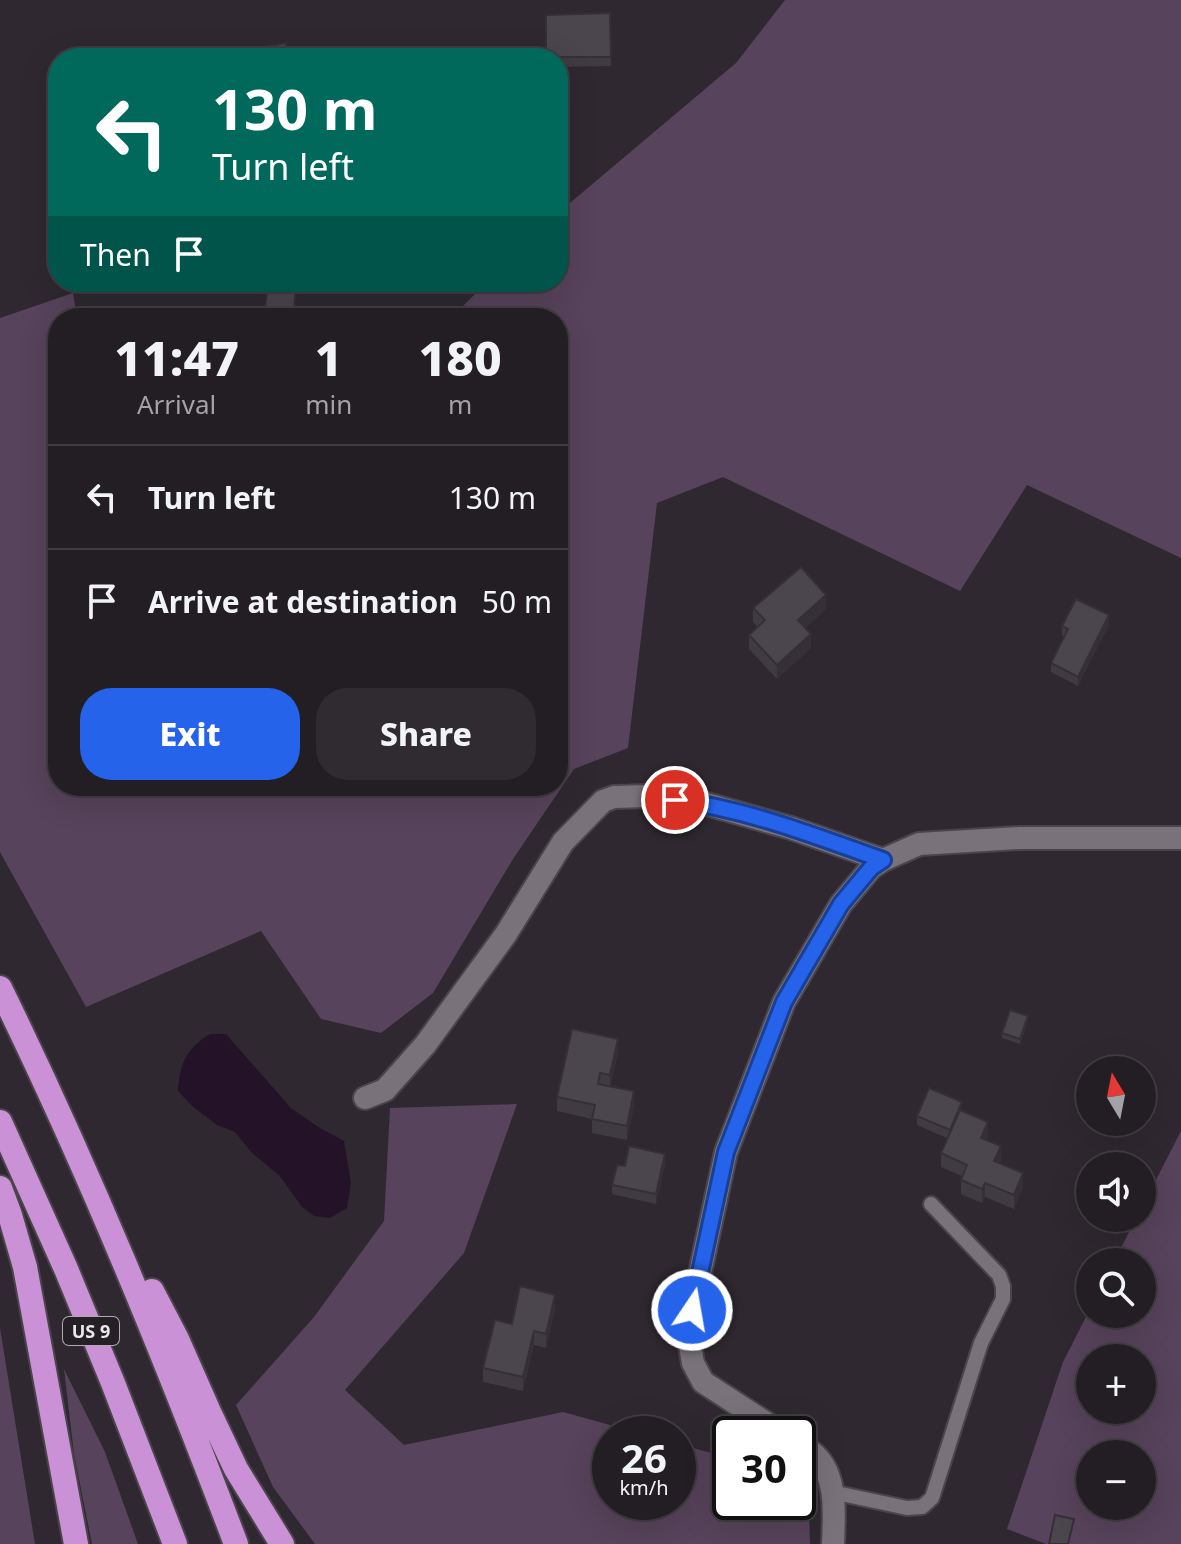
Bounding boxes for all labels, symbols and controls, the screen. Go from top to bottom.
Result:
text: 130 m [212,70,377,146]
icon: left [80,80,184,184]
text: Turn left [212,142,354,191]
icon: arrive [167,232,211,276]
text: Then [80,234,151,275]
text: 11:47 [114,325,239,390]
text: 1 [315,325,343,390]
text: 180 [419,325,502,390]
text: Arrival [137,386,216,422]
text: min [305,386,352,422]
text: m [448,386,472,422]
icon: left [80,475,124,519]
text: Turn left [148,477,276,518]
text: 130 m [449,477,536,518]
icon: arrive [80,579,124,623]
text: Arrive at destination [148,581,458,622]
text: 50 m [482,581,552,622]
button: Exit [80,688,300,780]
button: Share [316,688,536,780]
pin [641,766,709,834]
icon: arrive [653,778,697,822]
north arrow [1076,1056,1156,1136]
map controls [1076,1056,1156,1520]
button: sound [1076,1152,1156,1232]
button: search [1076,1248,1156,1328]
position arrow [650,1268,734,1352]
road number: US 9 [63,1317,119,1345]
button: + [1076,1344,1156,1424]
speed limit sign: 30 [712,1416,816,1520]
text: 26 [621,1430,667,1485]
button: − [1076,1440,1156,1520]
text: km/h [619,1474,669,1501]

